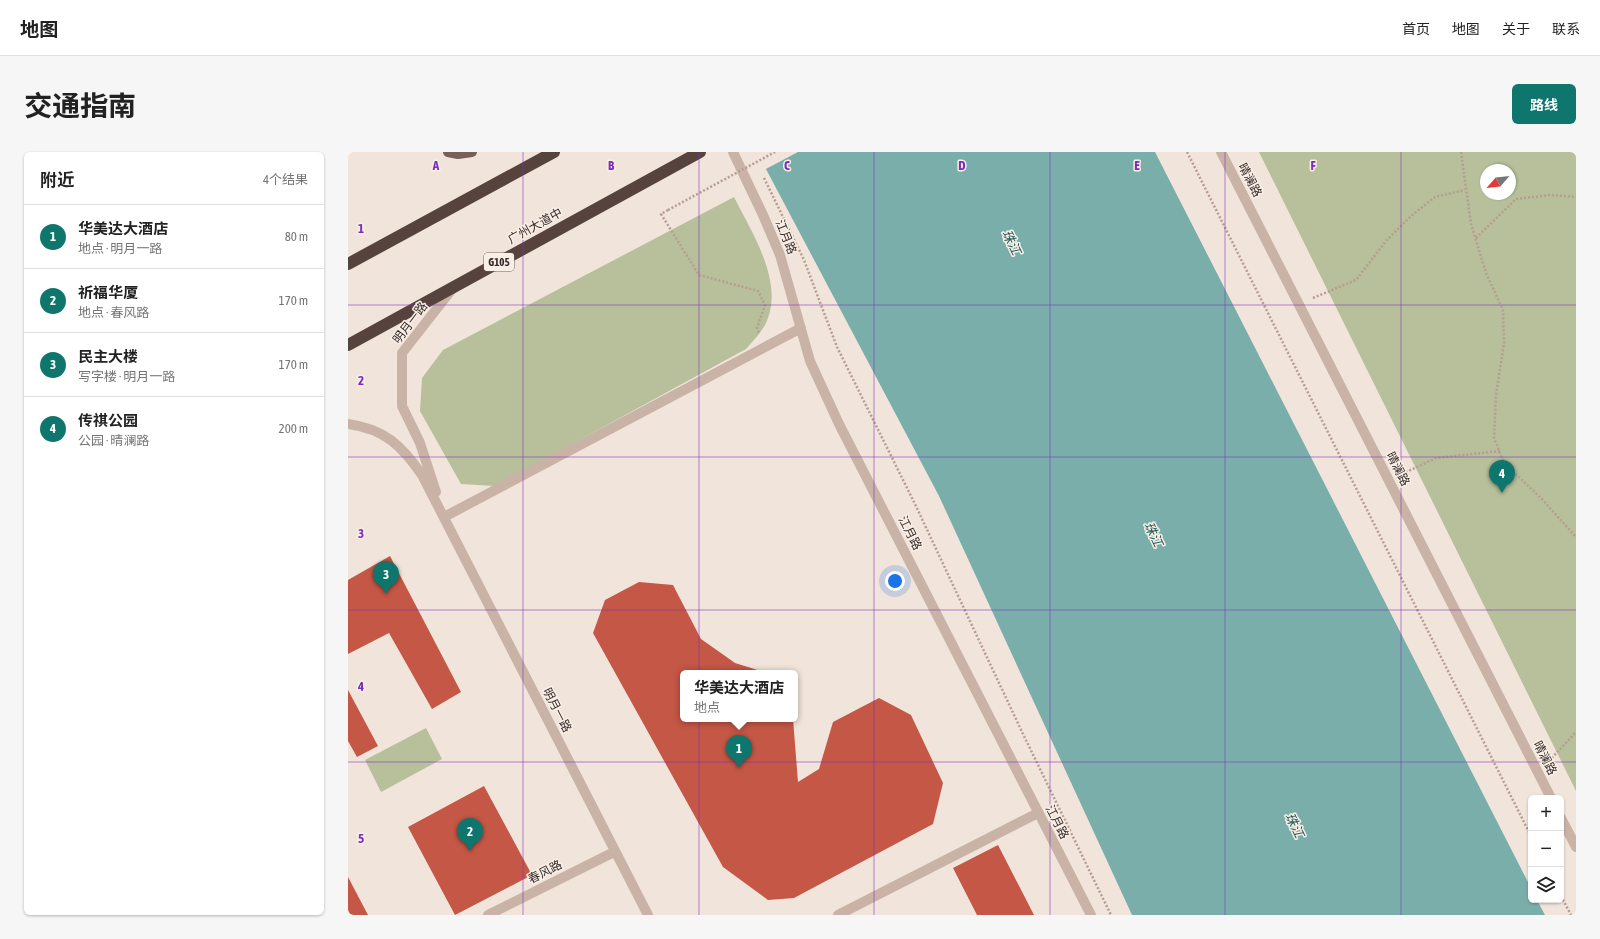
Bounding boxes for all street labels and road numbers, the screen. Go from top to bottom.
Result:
street label: 晴澜路 [1235,161,1265,199]
street label: 广州大道中 [505,205,565,247]
street label: 江月路 [773,218,799,256]
road number: G105 [484,253,514,271]
street label: 明月一路 [390,300,430,346]
street label: 晴澜路 [1384,450,1412,488]
street label: 江月路 [896,514,924,552]
street label: 明月一路 [540,685,574,735]
street label: 晴澜路 [1531,739,1559,777]
street label: 江月路 [1043,803,1071,841]
street label: 春风路 [526,858,564,886]

